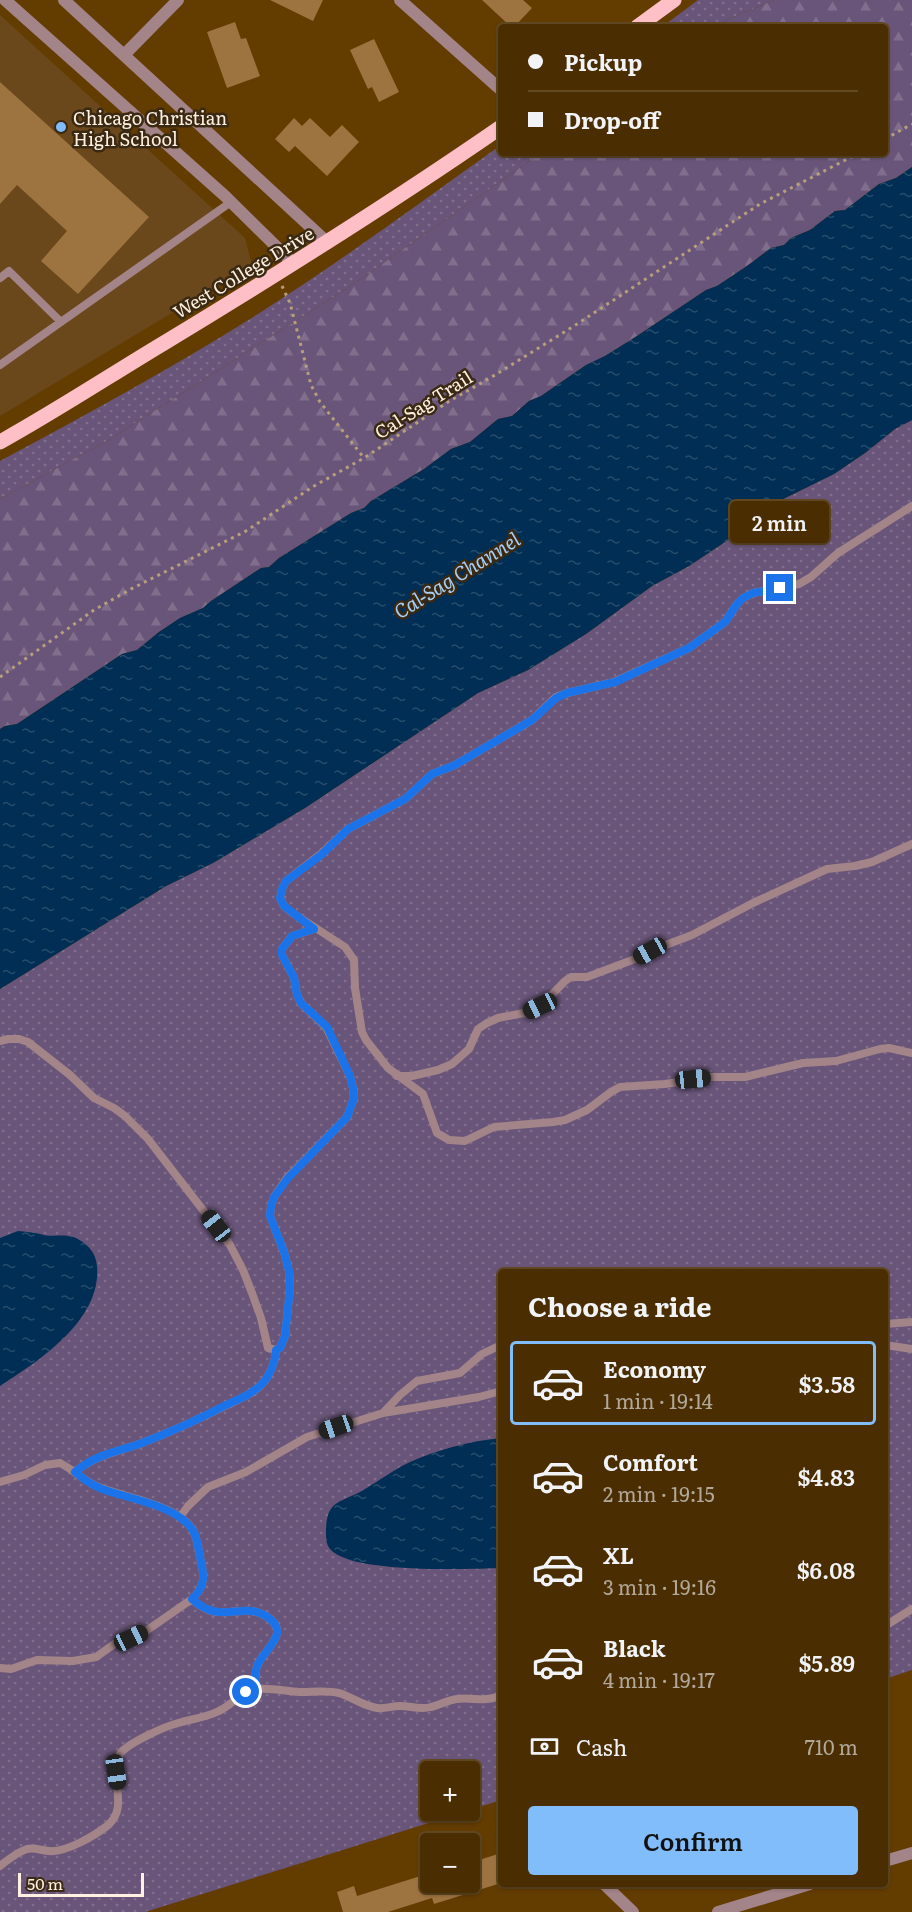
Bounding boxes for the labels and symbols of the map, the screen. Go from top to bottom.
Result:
place label: Chicago Christian High School [73,104,227,152]
marker: Chicago Christian High School [54,120,68,134]
street label: West College Drive [168,219,318,325]
street label: Cal-Sag Trail [369,363,477,445]
callout: 2 min [730,501,830,543]
water label: Cal-Sag Channel [387,523,525,625]
route end [766,574,793,601]
car [630,934,670,968]
car [520,990,560,1022]
car [674,1068,712,1090]
car [198,1206,234,1246]
car [316,1413,356,1441]
car [111,1622,151,1654]
route start [232,1678,259,1705]
car [105,1753,127,1791]
scale bar [18,1870,144,1898]

